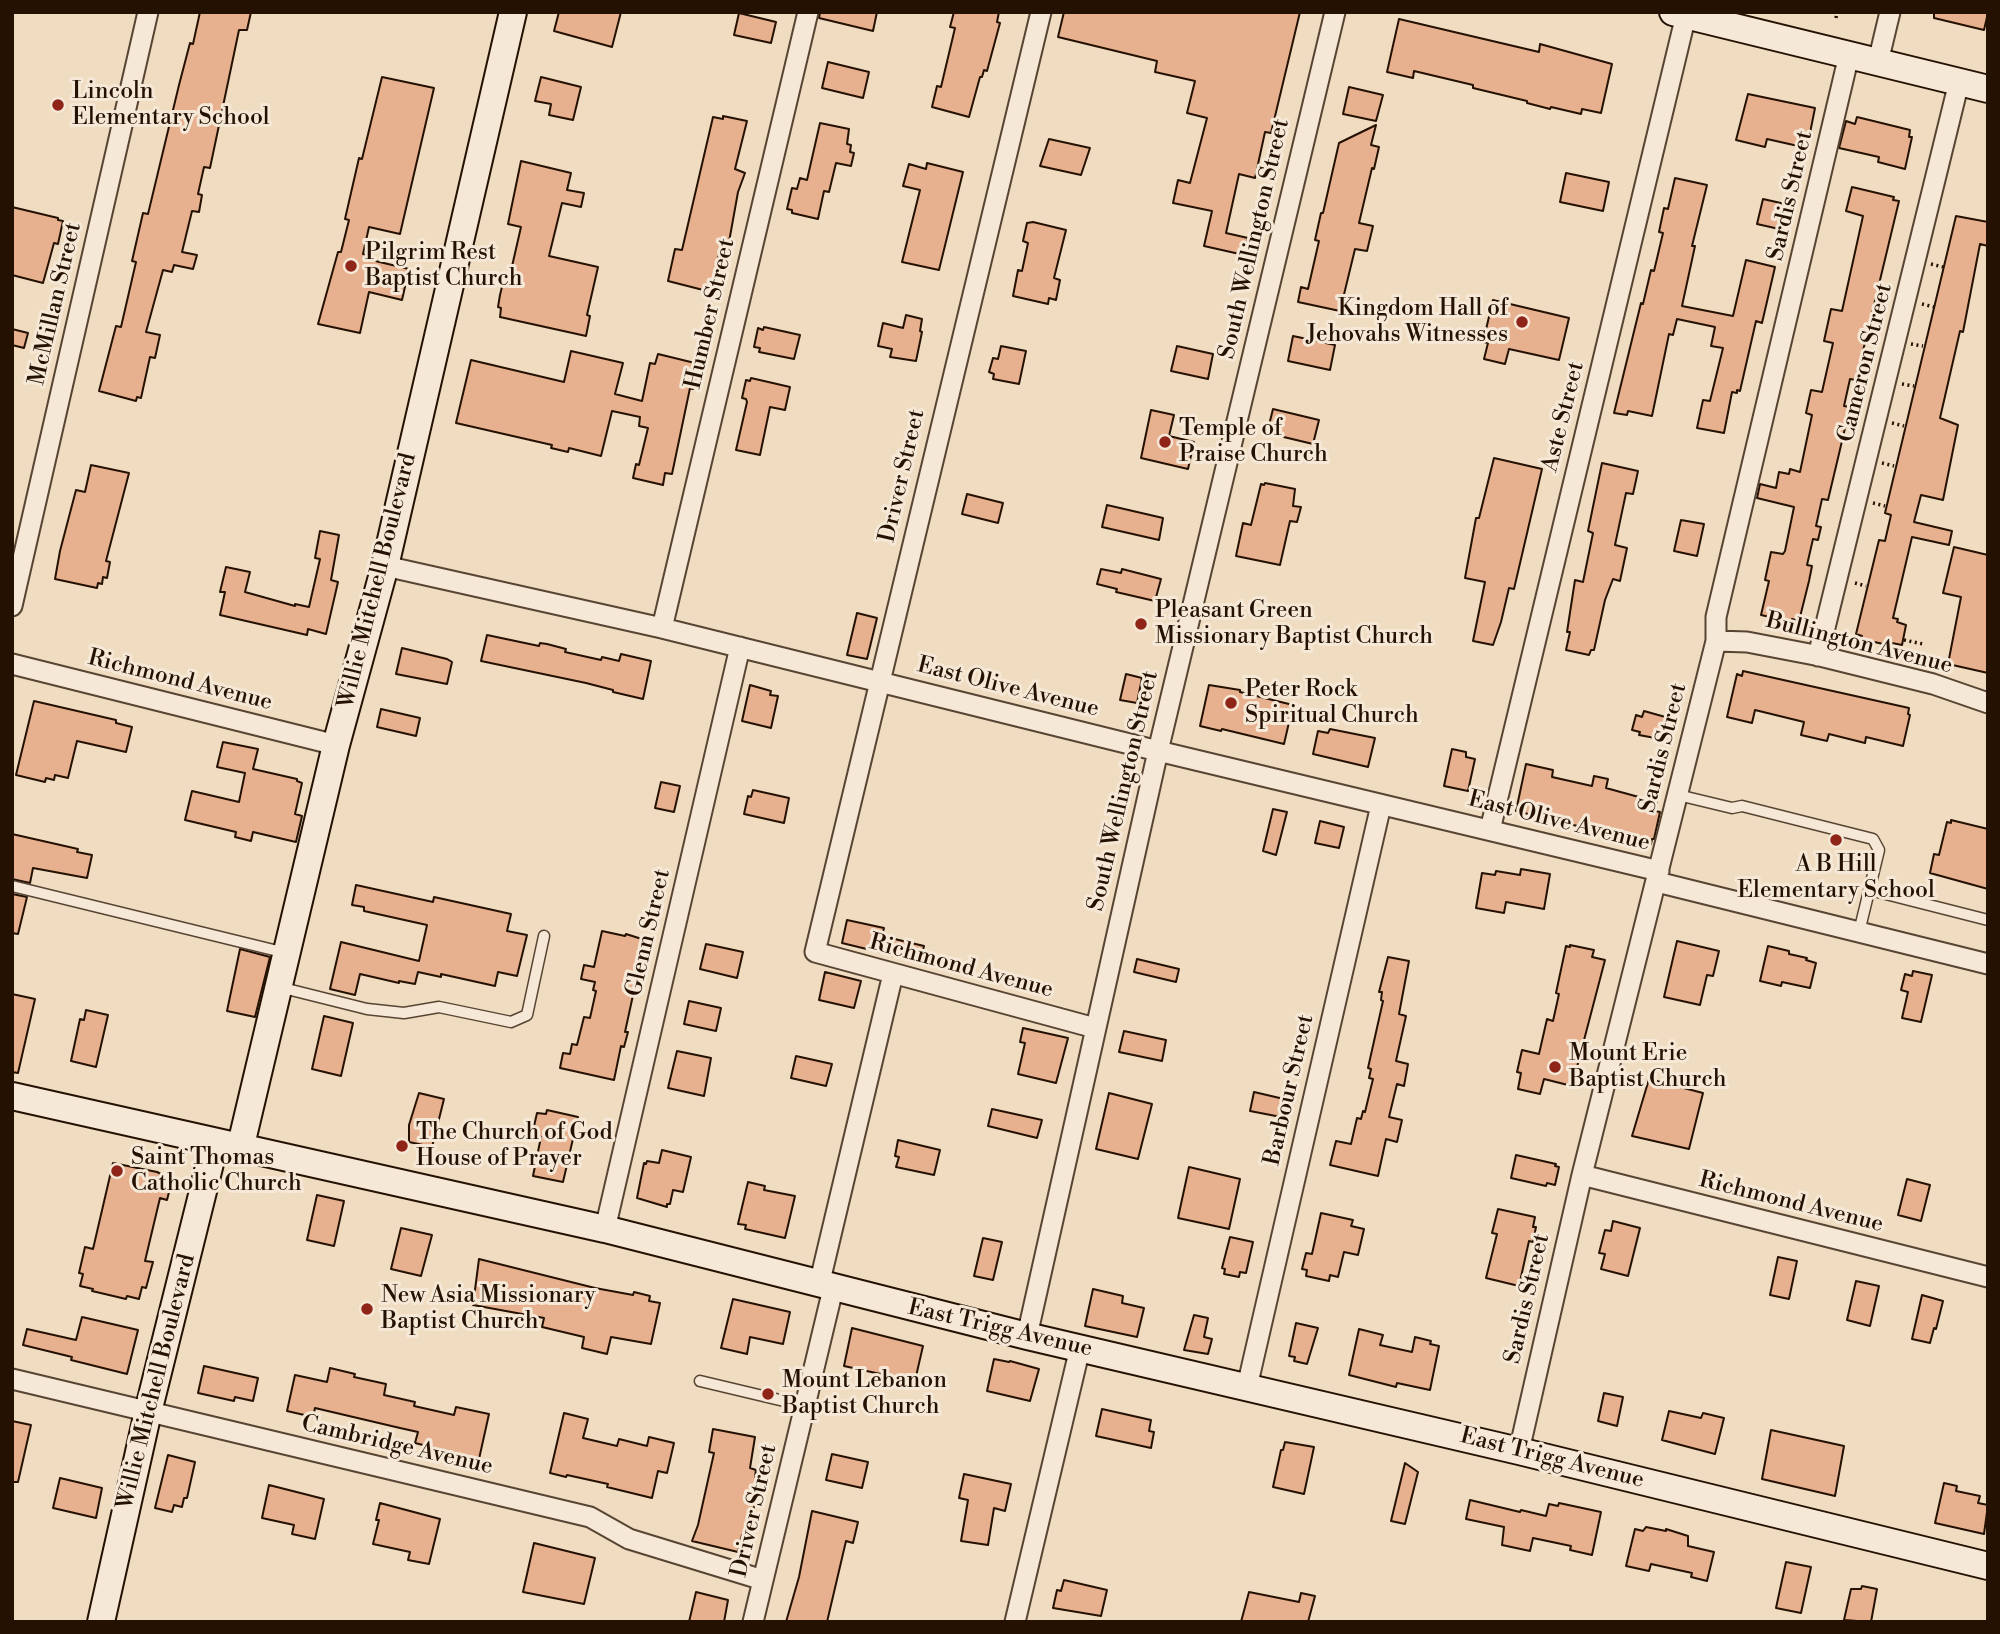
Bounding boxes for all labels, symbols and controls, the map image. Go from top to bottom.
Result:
place label: Lincoln Elementary School [72,78,270,132]
marker: Lincoln Elementary School [50,97,66,113]
street label: South Wellington Street [1214,116,1296,362]
street label: Sardis Street [1763,128,1819,264]
street label: McMillan Street [24,220,88,388]
street label: Humber Street [680,236,742,392]
place label: Pilgrim Rest Baptist Church [365,239,522,293]
marker: Pilgrim Rest Baptist Church [343,258,359,274]
street label: Cameron Street [1833,281,1899,445]
place label: Kingdom Hall of Jehovahs Witnesses [1306,295,1508,349]
marker: Kingdom Hall of Jehovahs Witnesses [1514,314,1530,330]
street label: Aste Street [1537,359,1591,475]
street label: Driver Street [874,407,932,545]
place label: Temple of Praise Church [1179,415,1328,469]
marker: Temple of Praise Church [1157,434,1173,450]
street label: Willie Mitchell Boulevard [333,450,423,712]
place label: Pleasant Green Missionary Baptist Church [1155,597,1433,651]
street label: Bullington Avenue [1763,607,1955,681]
marker: Pleasant Green Missionary Baptist Church [1133,616,1149,632]
street label: Richmond Avenue [85,645,275,717]
street label: East Olive Avenue [914,652,1102,724]
street label: South Wellington Street [1083,668,1165,914]
place label: Peter Rock Spiritual Church [1245,676,1419,730]
street label: Sardis Street [1635,680,1693,816]
marker: Peter Rock Spiritual Church [1223,695,1239,711]
street label: East Olive Avenue [1465,786,1653,858]
marker: A B Hill Elementary School [1828,832,1844,848]
place label: A B Hill Elementary School [1737,851,1935,905]
street label: Glenn Street [621,867,677,999]
street label: Richmond Avenue [866,929,1056,1005]
street label: Barbour Street [1259,1012,1321,1168]
place label: Mount Erie Baptist Church [1569,1040,1726,1094]
marker: Mount Erie Baptist Church [1547,1059,1563,1075]
place label: The Church of God House of Prayer [416,1119,613,1173]
marker: The Church of God House of Prayer [394,1138,410,1154]
place label: Saint Thomas Catholic Church [131,1144,302,1198]
marker: Saint Thomas Catholic Church [109,1163,125,1179]
street label: Richmond Avenue [1696,1167,1886,1239]
street label: Sardis Street [1500,1231,1556,1367]
street label: Willie Mitchell Boulevard [112,1251,202,1513]
place label: New Asia Missionary Baptist Church [381,1282,596,1336]
street label: East Trigg Avenue [905,1294,1095,1364]
marker: New Asia Missionary Baptist Church [359,1301,375,1317]
place label: Mount Lebanon Baptist Church [782,1367,947,1421]
marker: Mount Lebanon Baptist Church [760,1386,776,1402]
street label: Cambridge Avenue [299,1411,495,1481]
street label: East Trigg Avenue [1457,1423,1647,1495]
street label: Driver Street [726,1442,784,1580]

